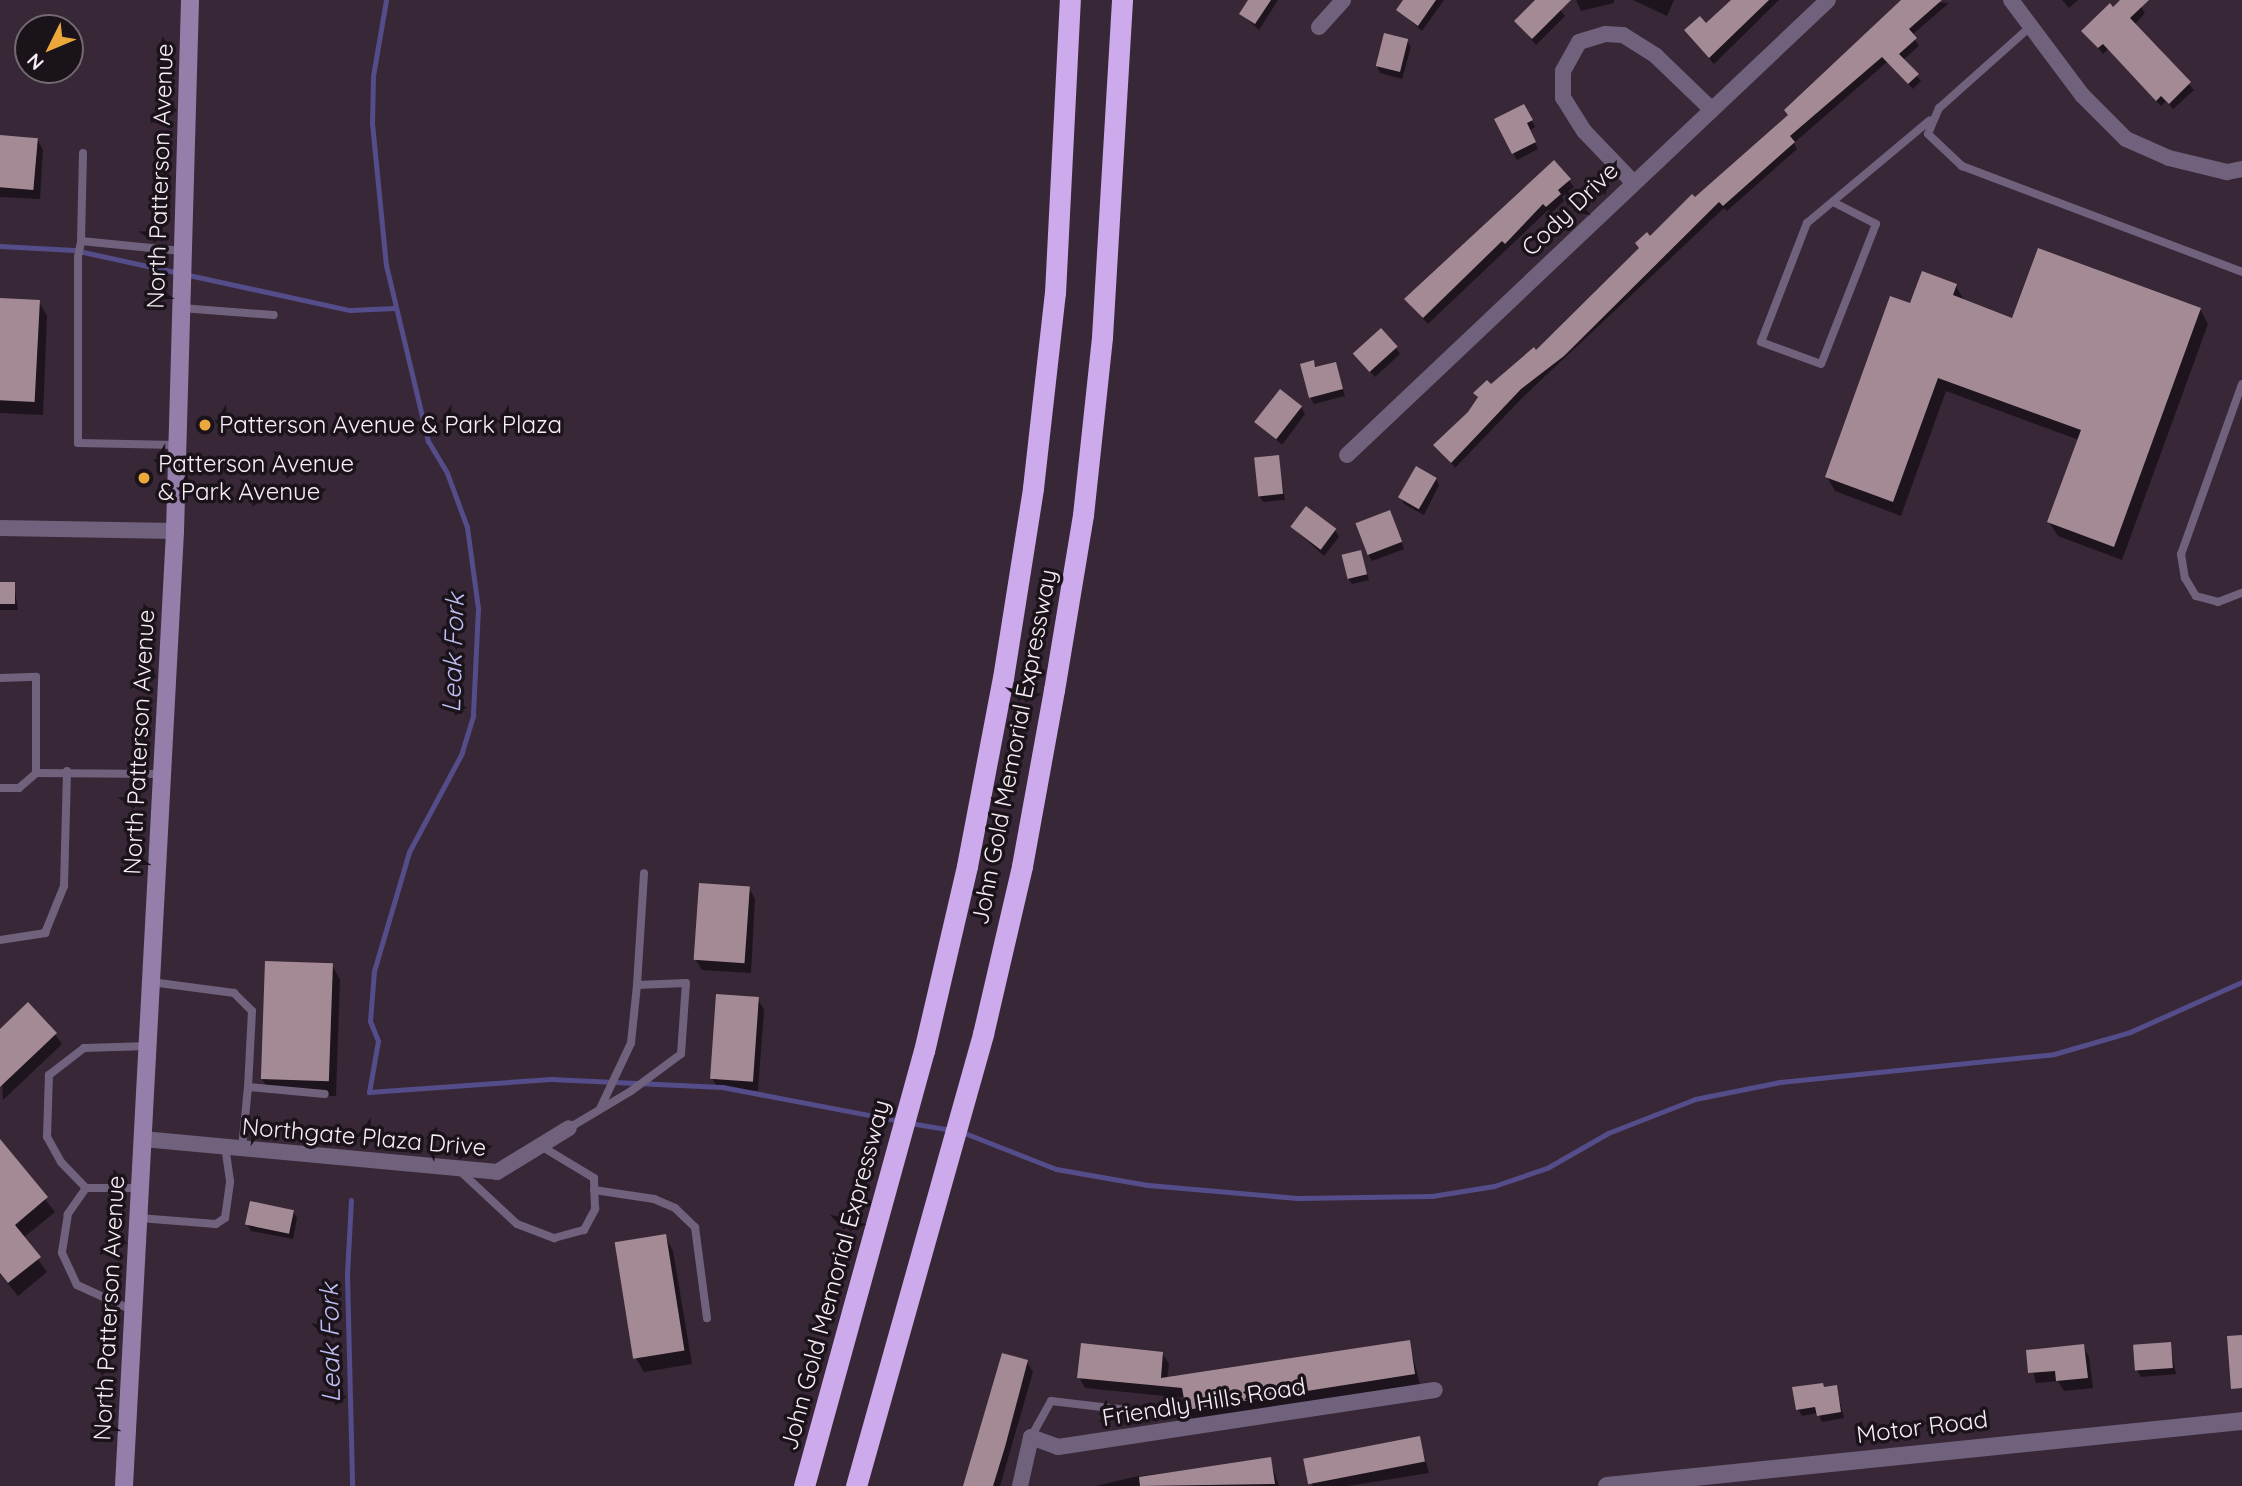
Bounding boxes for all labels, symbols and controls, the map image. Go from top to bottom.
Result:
north arrow [14,14,84,84]
street label: North Patterson Avenue [141,43,179,309]
text: N [22,49,49,75]
street label: Cody Drive [1516,156,1624,262]
place label: Patterson Avenue & Park Plaza [219,411,562,439]
marker: Patterson Avenue & Park Plaza [197,417,213,433]
place label: Patterson Avenue & Park Avenue [158,450,354,506]
marker: Patterson Avenue & Park Avenue [136,470,152,486]
street label: John Gold Memorial Expressway [965,567,1063,927]
water label: Leak Fork [435,593,471,713]
street label: North Patterson Avenue [118,609,160,875]
street label: John Gold Memorial Expressway [774,1097,896,1453]
street label: Northgate Plaza Drive [241,1112,487,1162]
street label: North Patterson Avenue [88,1175,130,1441]
water label: Leak Fork [313,1283,347,1403]
street label: Friendly Hills Road [1100,1372,1308,1432]
street label: Motor Road [1855,1405,1989,1449]

